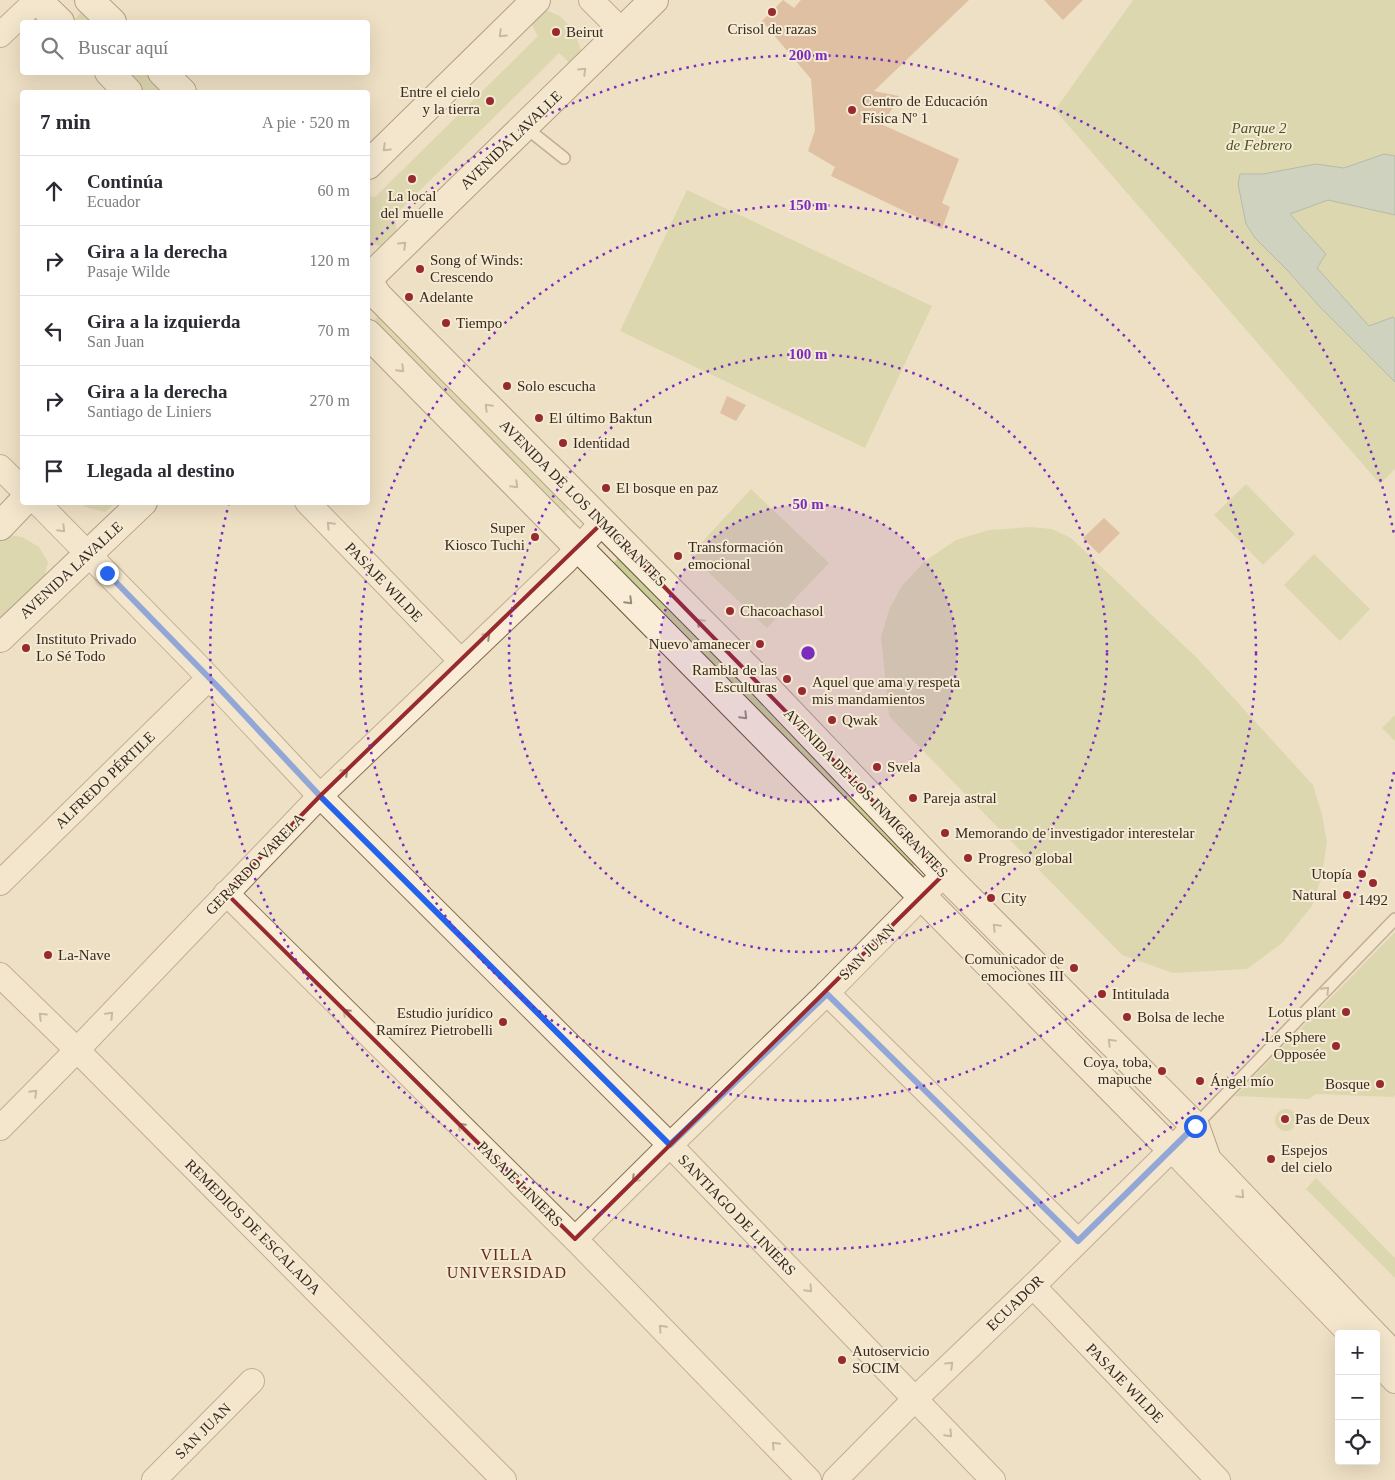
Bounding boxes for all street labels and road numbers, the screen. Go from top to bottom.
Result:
street label: AVENIDA LAVALLE [457,87,565,193]
street label: AVENIDA DE LOS INMIGRANTES [497,417,669,589]
street label: AVENIDA LAVALLE [16,518,126,622]
street label: PASAJE WILDE [342,539,426,625]
street label: AVENIDA DE LOS INMIGRANTES [781,705,951,881]
street label: ALFREDO PÉRTILE [52,728,158,832]
street label: GERARDO VARELA [202,810,308,918]
street label: SAN JUAN [836,921,898,983]
street label: PASAJE LINIERS [474,1138,566,1230]
street label: SANTIAGO DE LINIERS [675,1151,799,1279]
street label: REMEDIOS DE ESCALADA [182,1156,324,1298]
street label: ECUADOR [983,1272,1047,1334]
street label: PASAJE WILDE [1083,1340,1167,1426]
street label: SAN JUAN [172,1400,234,1462]

